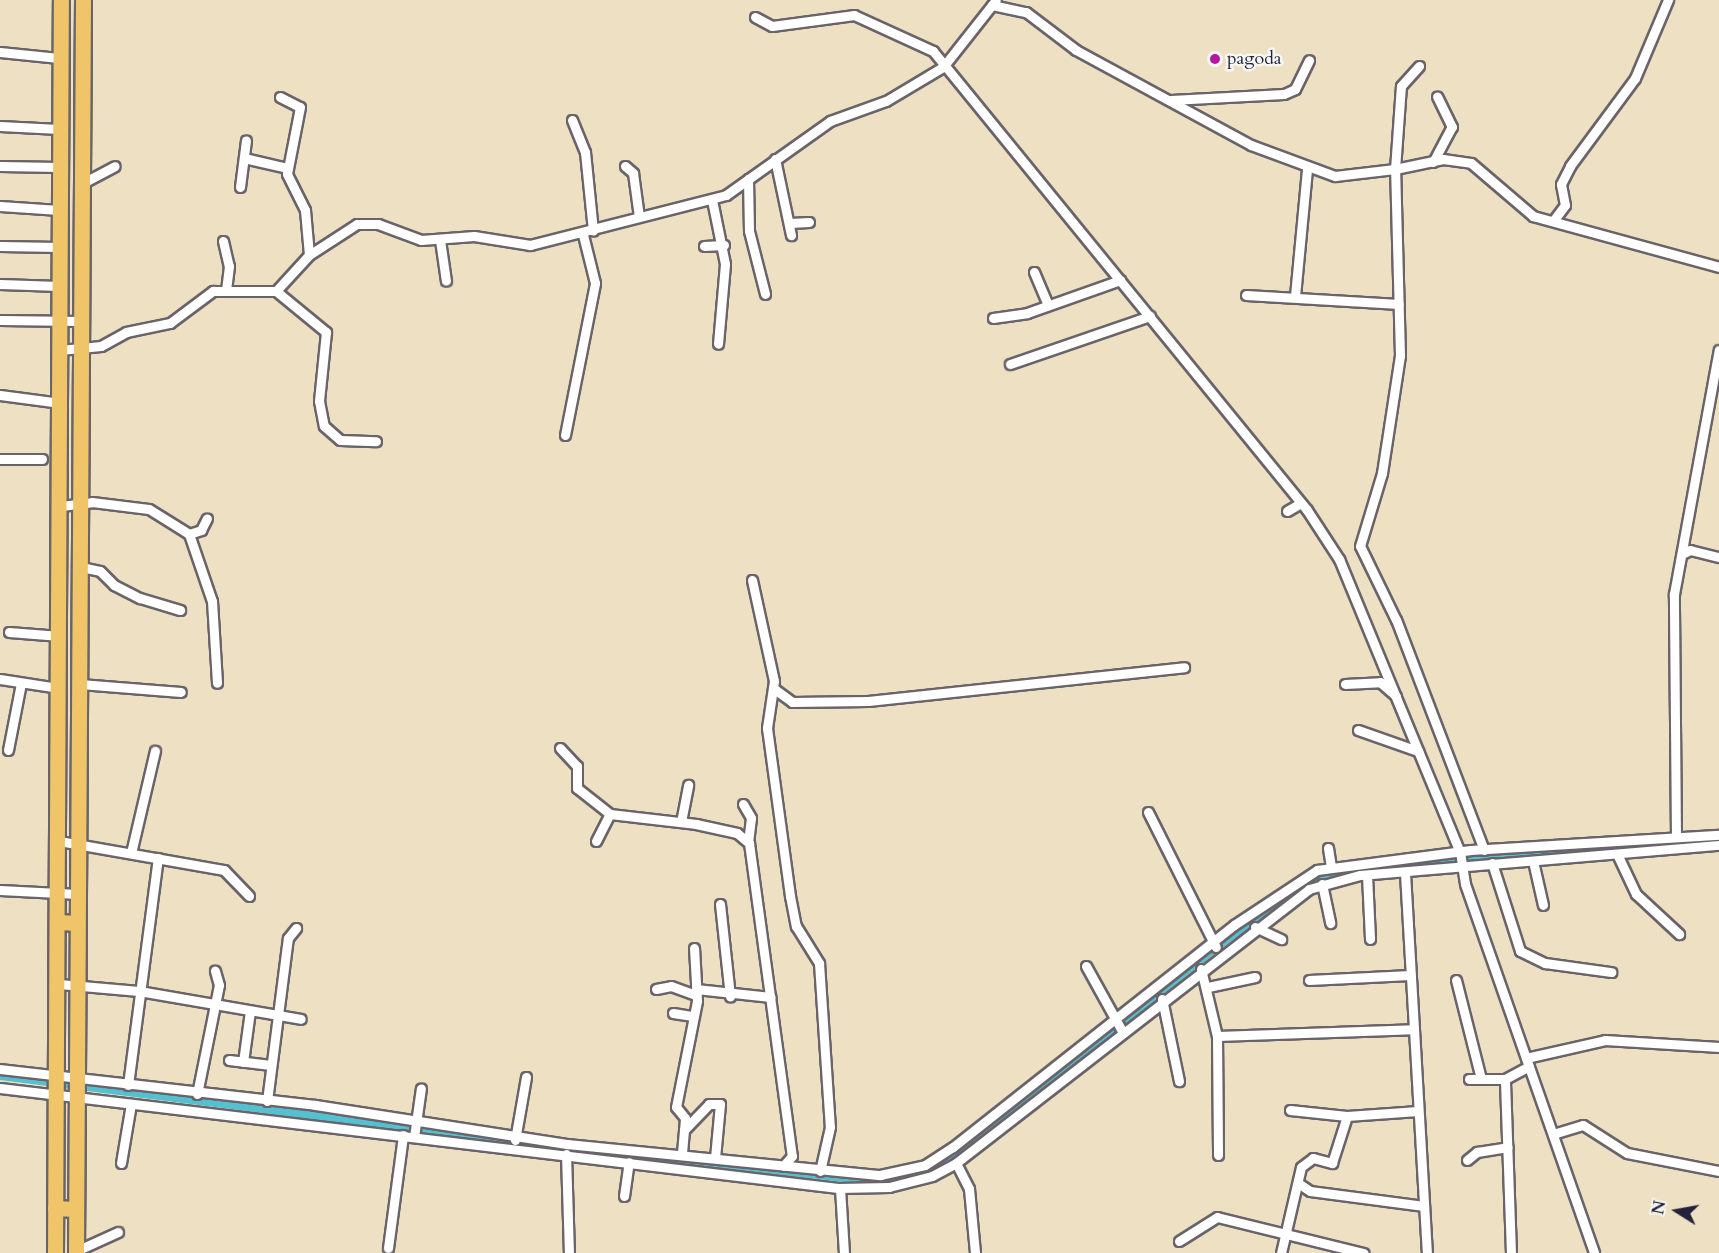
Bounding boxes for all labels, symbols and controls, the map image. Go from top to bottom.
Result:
place label: pagoda [1227,48,1282,70]
marker: pagoda [1208,52,1222,66]
north arrow [1647,1181,1707,1241]
text: N [1647,1199,1671,1216]

